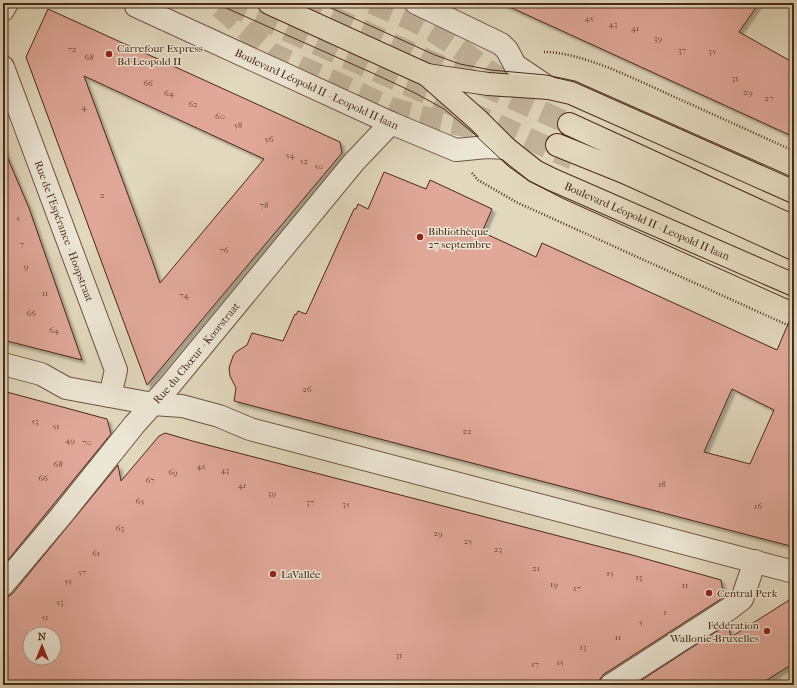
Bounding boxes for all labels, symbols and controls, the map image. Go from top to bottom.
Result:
house number: 45 [585,13,594,23]
house number: 43 [608,19,618,29]
house number: 41 [631,23,639,33]
house number: 39 [654,33,662,43]
place label: Carrefour Express Bd Leopold II [117,42,203,68]
house number: 72 [68,44,77,54]
house number: 37 [678,45,687,55]
street label: Boulevard Léopold II - Leopold II-laan [233,46,401,132]
house number: 35 [708,46,716,56]
marker: Carrefour Express Bd Leopold II [104,49,114,59]
house number: 68 [84,52,94,62]
house number: 31 [732,73,738,83]
house number: 66 [143,78,153,88]
house number: 29 [743,87,753,97]
house number: 64 [164,88,175,98]
house number: 27 [765,93,774,103]
house number: 62 [188,99,198,109]
house number: 4 [81,102,87,112]
house number: 60 [215,111,225,121]
house number: 58 [234,120,243,130]
house number: 56 [265,134,274,144]
house number: 54 [285,150,295,160]
house number: 52 [300,156,309,166]
street label: Rue de l'Espérance - Hoopstraat [32,159,96,303]
house number: 50 [315,161,323,171]
street label: Boulevard Léopold II - Leopold II-laan [563,179,732,263]
house number: 2 [100,190,105,200]
house number: 78 [260,200,269,210]
house number: 5 [16,213,20,223]
place label: Bibliothèque 27 septembre [428,225,492,251]
marker: Bibliothèque 27 septembre [415,232,425,242]
house number: 7 [20,239,25,249]
house number: 76 [219,245,229,255]
house number: 9 [24,261,29,271]
house number: 11 [42,288,48,298]
house number: 74 [179,290,189,300]
street label: Rue du Chœur - Koorstraat [150,299,242,406]
house number: 66 [26,308,36,318]
house number: 64 [49,325,60,335]
house number: 26 [302,384,312,394]
house number: 53 [31,416,39,426]
house number: 51 [52,421,60,431]
house number: 22 [462,426,472,436]
house number: 49 [65,435,75,445]
house number: 70 [82,437,92,447]
house number: 68 [53,459,63,469]
house number: 45 [197,461,206,471]
house number: 43 [220,465,230,475]
house number: 69 [168,467,178,477]
house number: 66 [38,473,48,483]
house number: 67 [145,475,155,485]
house number: 18 [658,479,666,489]
house number: 41 [238,480,246,490]
house number: 39 [268,488,276,498]
house number: 65 [136,496,144,506]
house number: 37 [306,497,315,507]
house number: 35 [342,499,350,509]
house number: 16 [754,501,762,511]
house number: 63 [116,523,125,533]
house number: 29 [433,528,443,538]
house number: 25 [464,536,472,546]
house number: 23 [494,544,502,554]
house number: 61 [92,548,100,558]
house number: 21 [532,563,540,573]
house number: 57 [78,567,87,577]
place label: LaVallée [281,568,321,581]
house number: 15 [606,568,614,578]
marker: LaVallée [268,569,278,579]
house number: 13 [636,572,643,582]
house number: 55 [64,576,72,586]
house number: 19 [550,579,558,589]
house number: 11 [682,580,688,590]
house number: 17 [573,583,581,593]
place label: Central Perk [717,587,778,600]
marker: Central Perk [704,588,714,598]
house number: 53 [56,597,64,607]
house number: 1 [663,607,667,617]
house number: 51 [41,612,49,622]
house number: 5 [639,617,643,627]
place label: Fédération Wallonie-Bruxelles [669,619,760,645]
north arrow [22,626,62,666]
marker: Fédération Wallonie-Bruxelles [762,626,772,636]
text: N [38,630,47,643]
house number: 11 [615,632,621,642]
house number: 13 [580,642,587,652]
house number: 31 [396,650,402,660]
house number: 15 [556,657,564,667]
house number: 17 [531,659,539,669]

